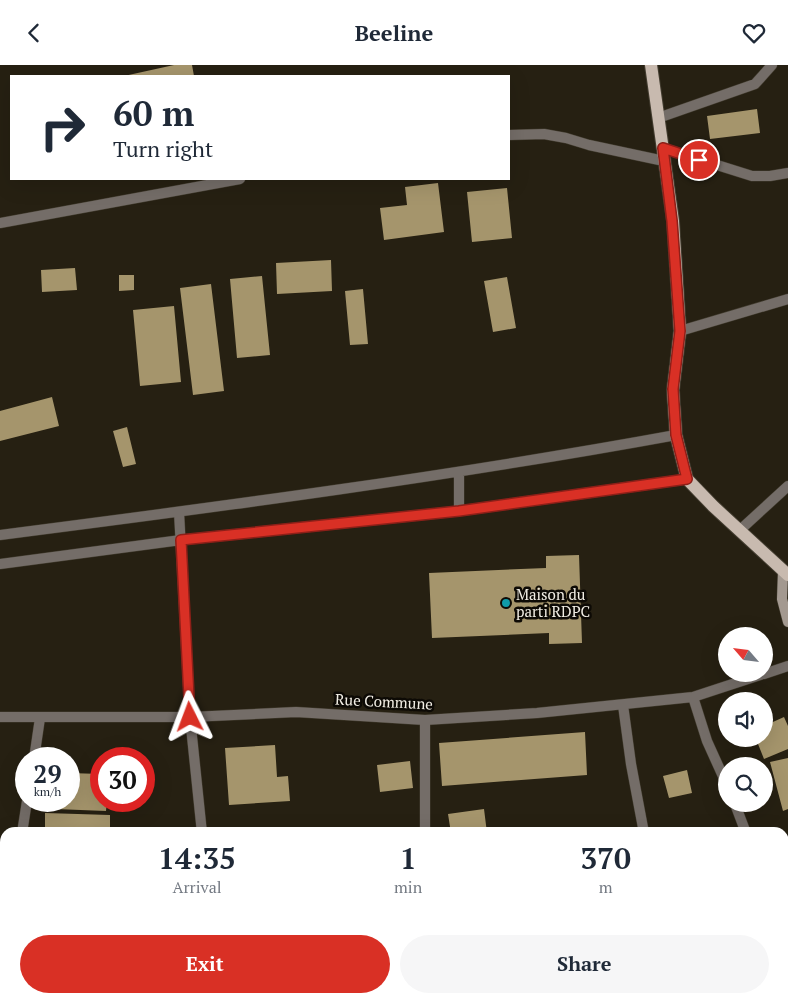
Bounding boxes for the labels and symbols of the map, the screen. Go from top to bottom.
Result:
pin [678,139,720,181]
place label: Maison du parti RDPC [516,584,590,621]
marker: Maison du parti RDPC [500,597,512,609]
north arrow [718,627,772,683]
street label: Rue Commune [335,688,433,714]
position arrow [163,690,215,742]
speed limit sign: 30 [90,747,155,812]

